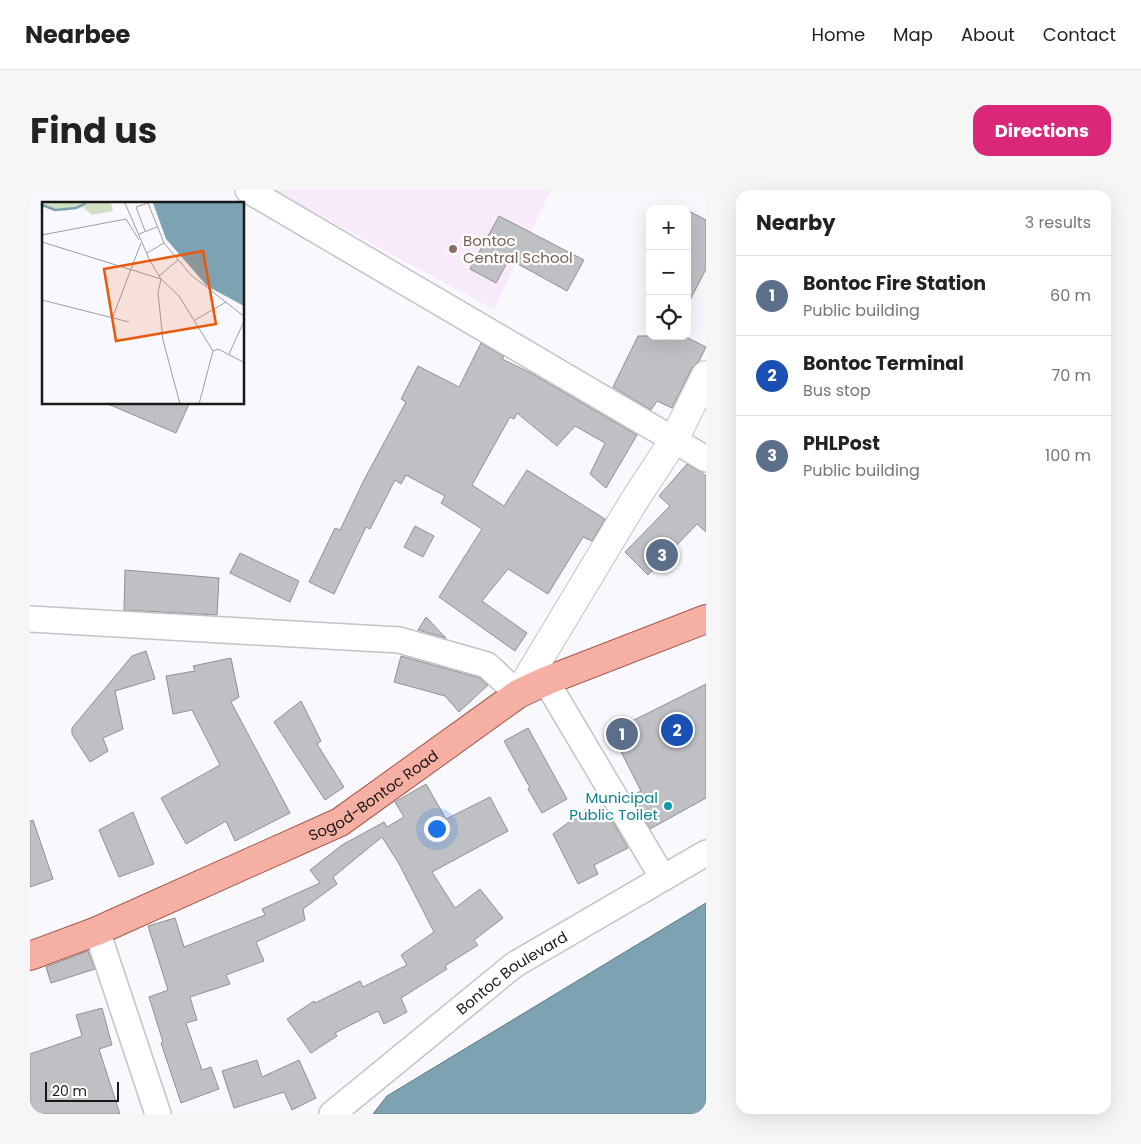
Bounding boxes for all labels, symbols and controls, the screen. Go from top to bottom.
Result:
text: Nearbee [25,18,130,51]
text: Home [811,22,865,47]
text: Map [893,22,933,47]
text: About [961,22,1015,47]
text: Contact [1043,22,1116,47]
button: Directions [973,105,1111,156]
text: Find us [30,106,157,155]
inset map [42,202,245,405]
map controls [646,205,691,340]
button: + [646,205,691,250]
text: Nearby [756,208,836,237]
text: 3 results [1025,211,1091,234]
place label: Bontoc Central School [463,230,573,268]
marker: Bontoc Central School [447,243,459,255]
button: − [646,250,691,295]
text: Bontoc Fire Station [803,270,986,297]
text: 1 [769,284,775,307]
text: 60 m [1050,284,1091,307]
button: locate [646,295,691,340]
text: Public building [803,299,920,322]
text: Bontoc Terminal [803,350,964,377]
text: 2 [767,364,777,387]
text: 70 m [1051,364,1091,387]
text: Bus stop [803,379,871,402]
text: PHLPost [803,430,880,457]
text: 3 [767,444,777,467]
text: 100 m [1045,444,1091,467]
text: Public building [803,459,920,482]
pin: 3 [646,536,678,574]
pin: 2 [661,711,693,749]
pin: 1 [606,715,638,753]
street label: Sogod-Bontoc Road [305,744,442,845]
place label: Municipal Public Toilet [569,787,658,825]
marker: Municipal Public Toilet [662,800,674,812]
your location [424,816,450,842]
street label: Bontoc Boulevard [451,926,571,1019]
scale bar [45,1079,119,1102]
text: 20 m [52,1081,87,1101]

